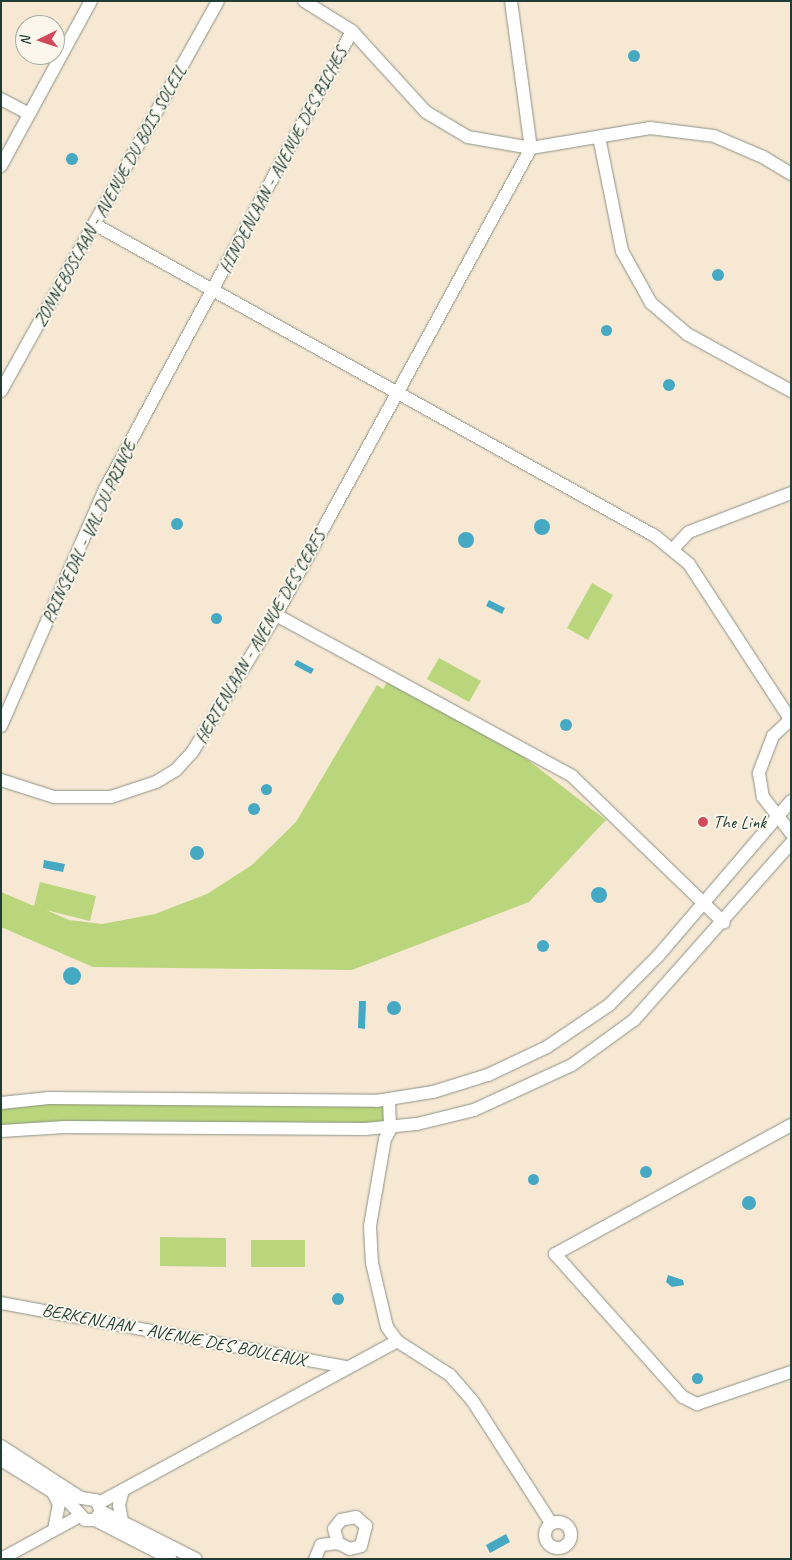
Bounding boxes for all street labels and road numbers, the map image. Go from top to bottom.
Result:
street label: HINDENLAAN - AVENUE DES BICHES [214,43,352,277]
street label: ZONNEBOSLAAN - AVENUE DU BOIS SOLEIL [29,62,191,330]
street label: PRINSEDAL - VAL DU PRINCE [37,437,141,627]
street label: HERTENLAAN - AVENUE DES CERFS [190,526,330,748]
street label: BERKENLAAN - AVENUE DES BOULEAUX [40,1299,308,1371]

